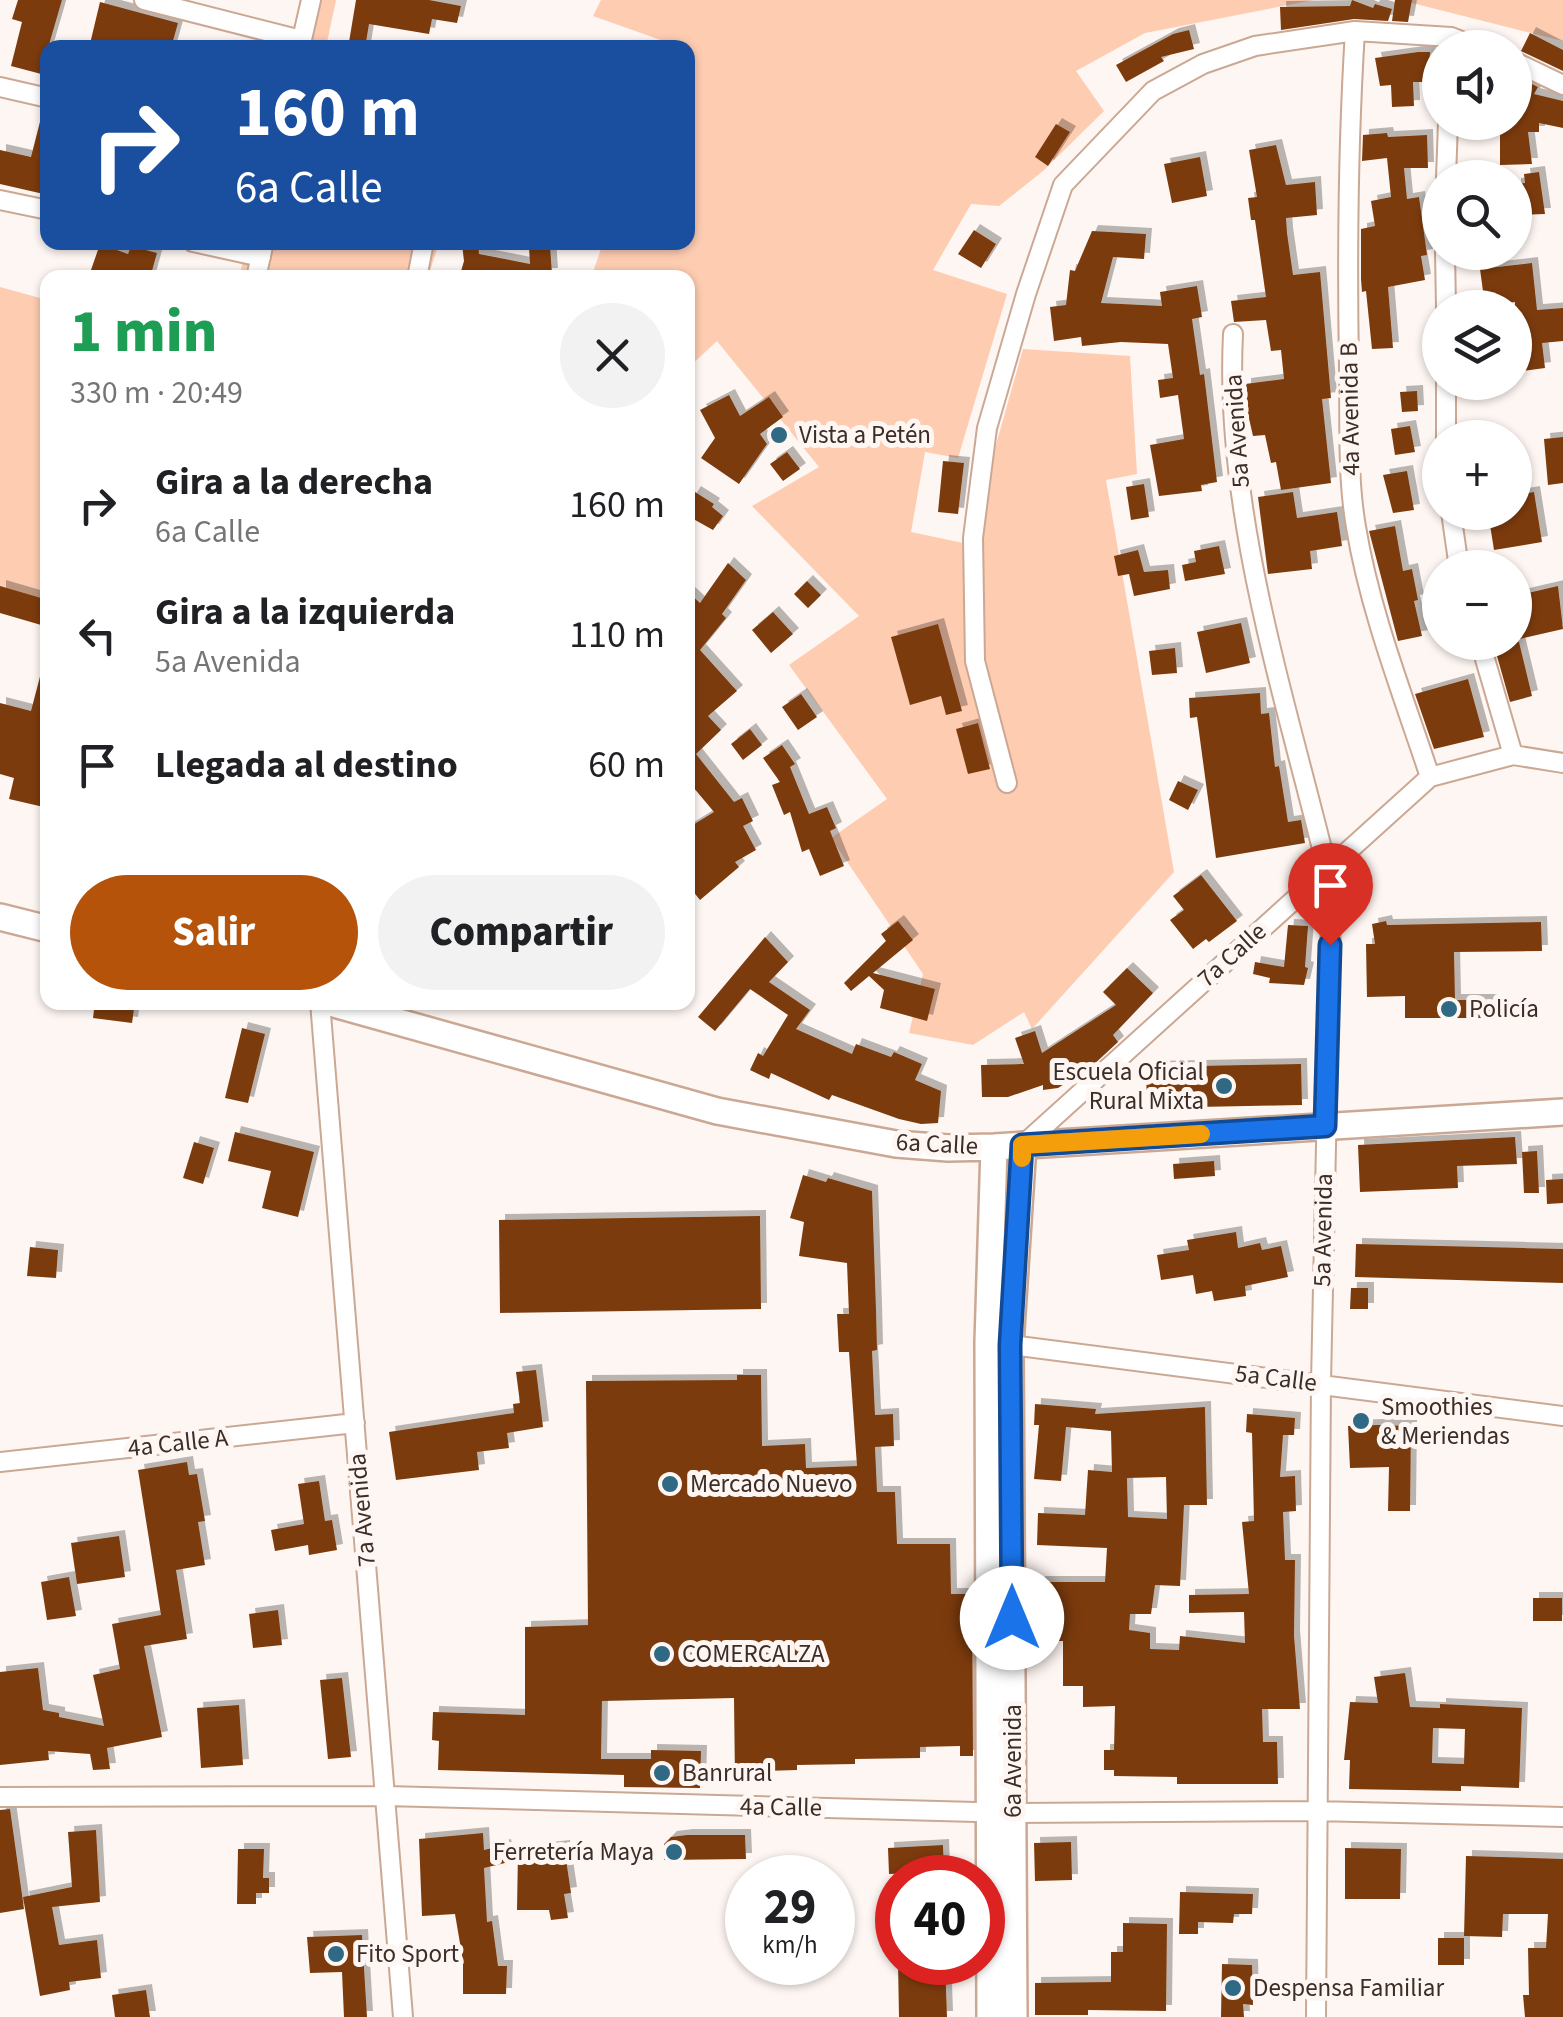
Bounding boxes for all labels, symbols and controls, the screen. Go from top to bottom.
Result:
map controls [1422,30,1532,660]
button: sound [1422,30,1532,140]
text: 160 m [235,63,420,163]
icon: right [70,80,200,210]
text: 6a Calle [235,156,383,220]
button: search [1422,160,1532,270]
text: 1 min [70,290,217,375]
button: layers [1422,290,1532,400]
button: close [560,303,665,408]
street label: 4a Avenida B [1331,342,1369,476]
text: 330 m · 20:49 [70,370,243,416]
street label: 5a Avenida [1215,373,1259,489]
place label: Vista a Petén [799,417,931,453]
button: + [1422,420,1532,530]
marker: Vista a Petén [768,424,790,446]
text: Gira a la derecha [155,455,433,509]
icon: right [70,478,125,533]
text: 160 m [569,478,665,532]
text: 6a Calle [155,509,260,555]
button: − [1422,550,1532,660]
text: Gira a la izquierda [155,585,455,639]
icon: left [70,608,125,663]
text: 110 m [569,608,665,662]
text: 5a Avenida [155,639,301,685]
icon: arrive [70,738,125,793]
text: Llegada al destino [155,738,458,792]
text: 60 m [588,738,665,792]
pin [1288,843,1373,946]
icon: arrive [1303,858,1358,913]
button: Salir [70,875,358,990]
button: Compartir [378,875,665,990]
street label: 7a Calle [1189,914,1275,996]
place label: Policía [1469,991,1539,1027]
marker: Policía [1438,998,1460,1020]
place label: Escuela Oficial Rural Mixta [1052,1054,1204,1119]
marker: Escuela Oficial Rural Mixta [1213,1075,1235,1097]
street label: 6a Calle [895,1124,979,1164]
street label: 5a Avenida [1304,1173,1342,1287]
street label: 5a Calle [1233,1355,1319,1401]
place label: Smoothies & Meriendas [1381,1389,1510,1454]
marker: Smoothies & Meriendas [1350,1410,1372,1432]
street label: 4a Calle A [126,1420,230,1466]
street label: 7a Avenida [339,1452,385,1568]
place label: Mercado Nuevo [690,1466,853,1502]
marker: Mercado Nuevo [659,1473,681,1495]
position arrow [960,1566,1064,1670]
place label: COMERCALZA [682,1636,825,1672]
marker: COMERCALZA [651,1643,673,1665]
street label: 6a Avenida [995,1704,1031,1818]
place label: Banrural [682,1755,772,1791]
marker: Banrural [651,1762,673,1784]
street label: 4a Calle [740,1788,822,1826]
place label: Ferretería Maya [493,1834,654,1870]
marker: Ferretería Maya [663,1841,685,1863]
speed limit sign: 40 [875,1855,1005,1985]
text: 29 [764,1872,816,1943]
text: km/h [762,1927,818,1963]
place label: Fito Sport [356,1936,460,1972]
marker: Fito Sport [325,1943,347,1965]
place label: Despensa Familiar [1253,1970,1444,2006]
marker: Despensa Familiar [1222,1977,1244,1999]

